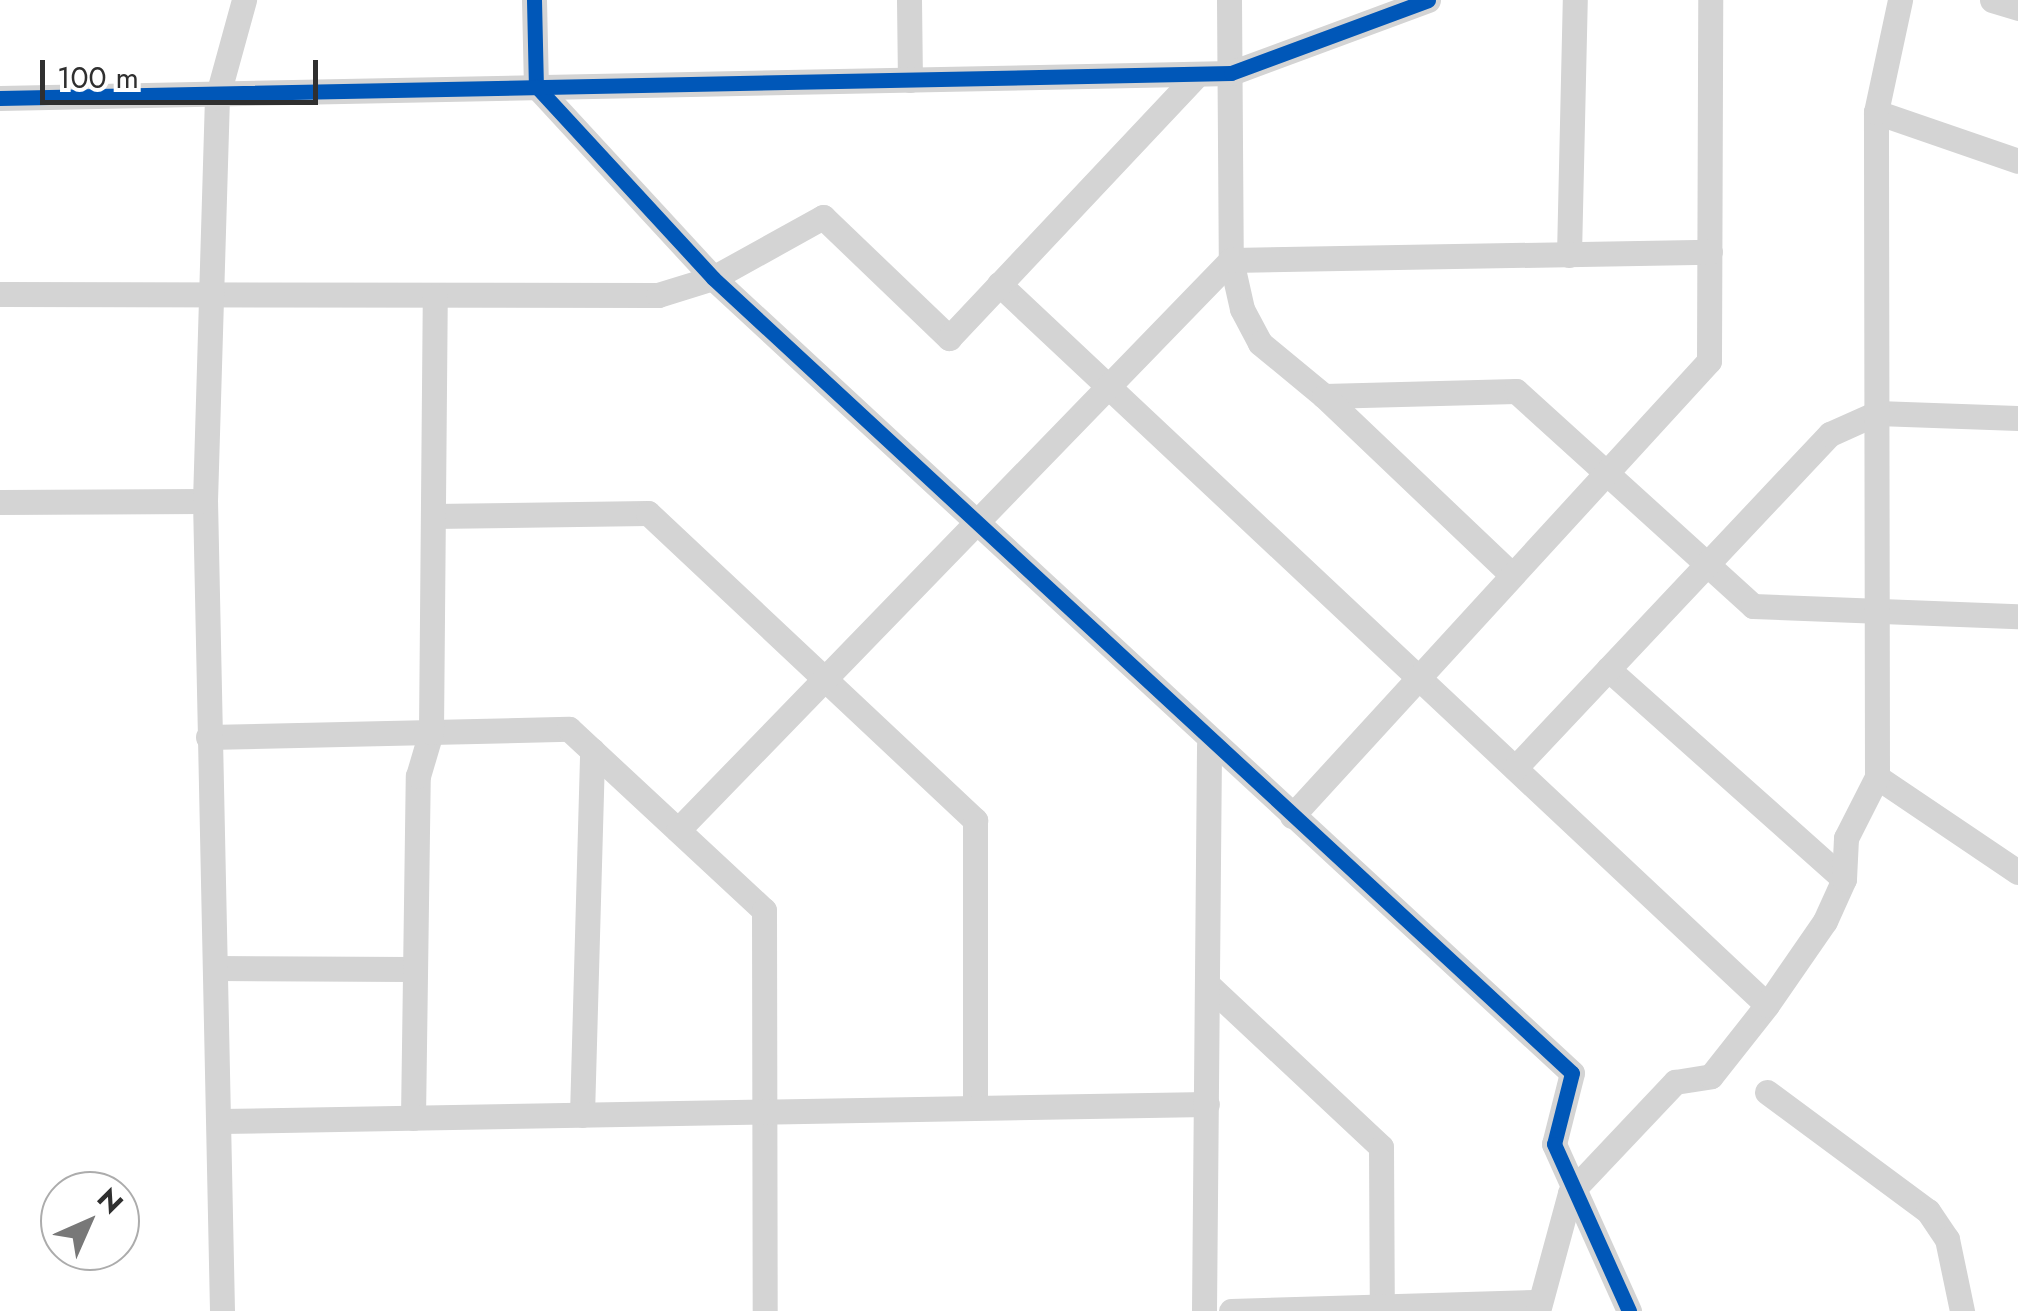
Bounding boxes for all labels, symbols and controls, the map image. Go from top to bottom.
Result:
scale bar [45,40,322,102]
text: 100 m [57,56,139,99]
north arrow [40,1171,140,1271]
text: N [88,1178,133,1223]

